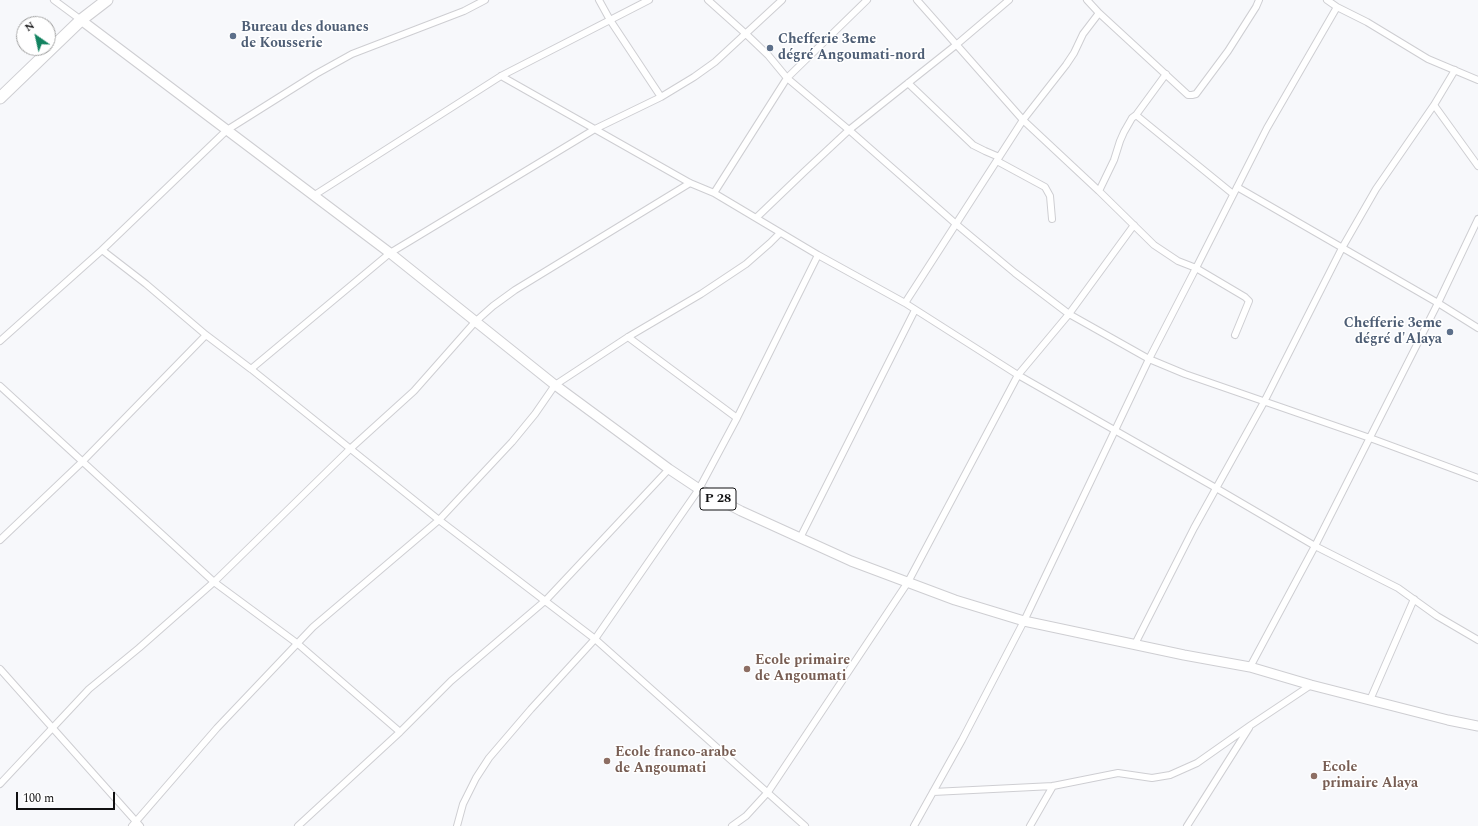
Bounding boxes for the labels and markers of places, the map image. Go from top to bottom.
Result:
place label: Bureau des douanes de Kousserie [241,20,369,52]
marker: Bureau des douanes de Kousserie [228,31,238,41]
place label: Chefferie 3eme dégré Angoumati-nord [778,32,925,64]
marker: Chefferie 3eme dégré Angoumati-nord [765,43,775,53]
place label: Chefferie 3eme dégré d'Alaya [1344,316,1442,348]
marker: Chefferie 3eme dégré d'Alaya [1445,327,1455,337]
place label: Ecole primaire de Angoumati [755,653,850,686]
marker: Ecole primaire de Angoumati [742,664,752,674]
place label: Ecole franco-arabe de Angoumati [615,745,736,778]
marker: Ecole franco-arabe de Angoumati [602,756,612,766]
place label: Ecole primaire Alaya [1322,760,1418,792]
marker: Ecole primaire Alaya [1309,771,1319,781]

